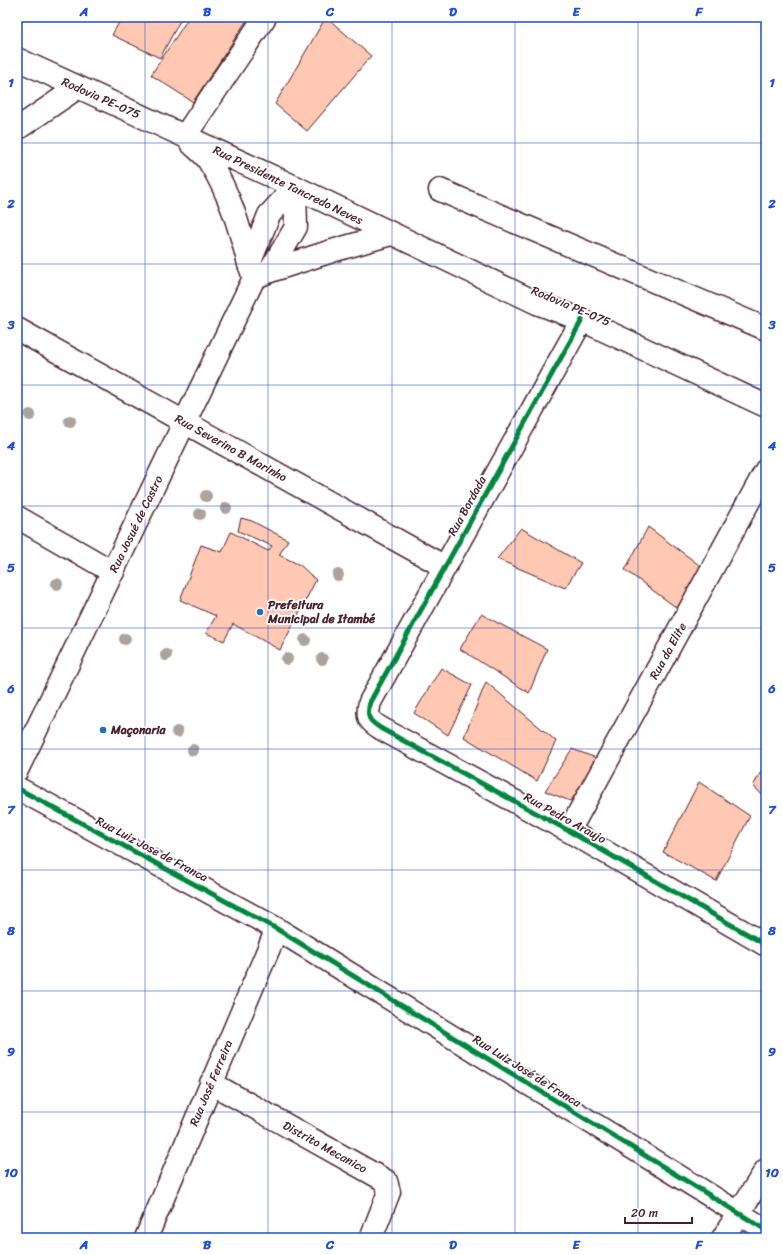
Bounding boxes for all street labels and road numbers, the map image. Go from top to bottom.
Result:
street label: Rodovia PE-075 [58,71,144,125]
street label: Rua Presidente Tancredo Neves [209,139,367,231]
street label: Rodovia PE-075 [528,279,614,333]
street label: Rua Severino B Marinho [171,408,291,488]
street label: Rua Bordada [441,471,493,540]
street label: Rua Josué de Castro [103,472,169,576]
street label: Rua da Elite [643,618,693,684]
street label: Rua Pedro Araujo [520,786,610,850]
street label: Rua Luiz Jose de Franca [92,810,212,888]
street label: Rua Luiz José de Franca [468,1029,587,1114]
street label: Rua José Ferreira [183,1036,239,1130]
street label: Distrito Mecanico [279,1115,371,1179]

